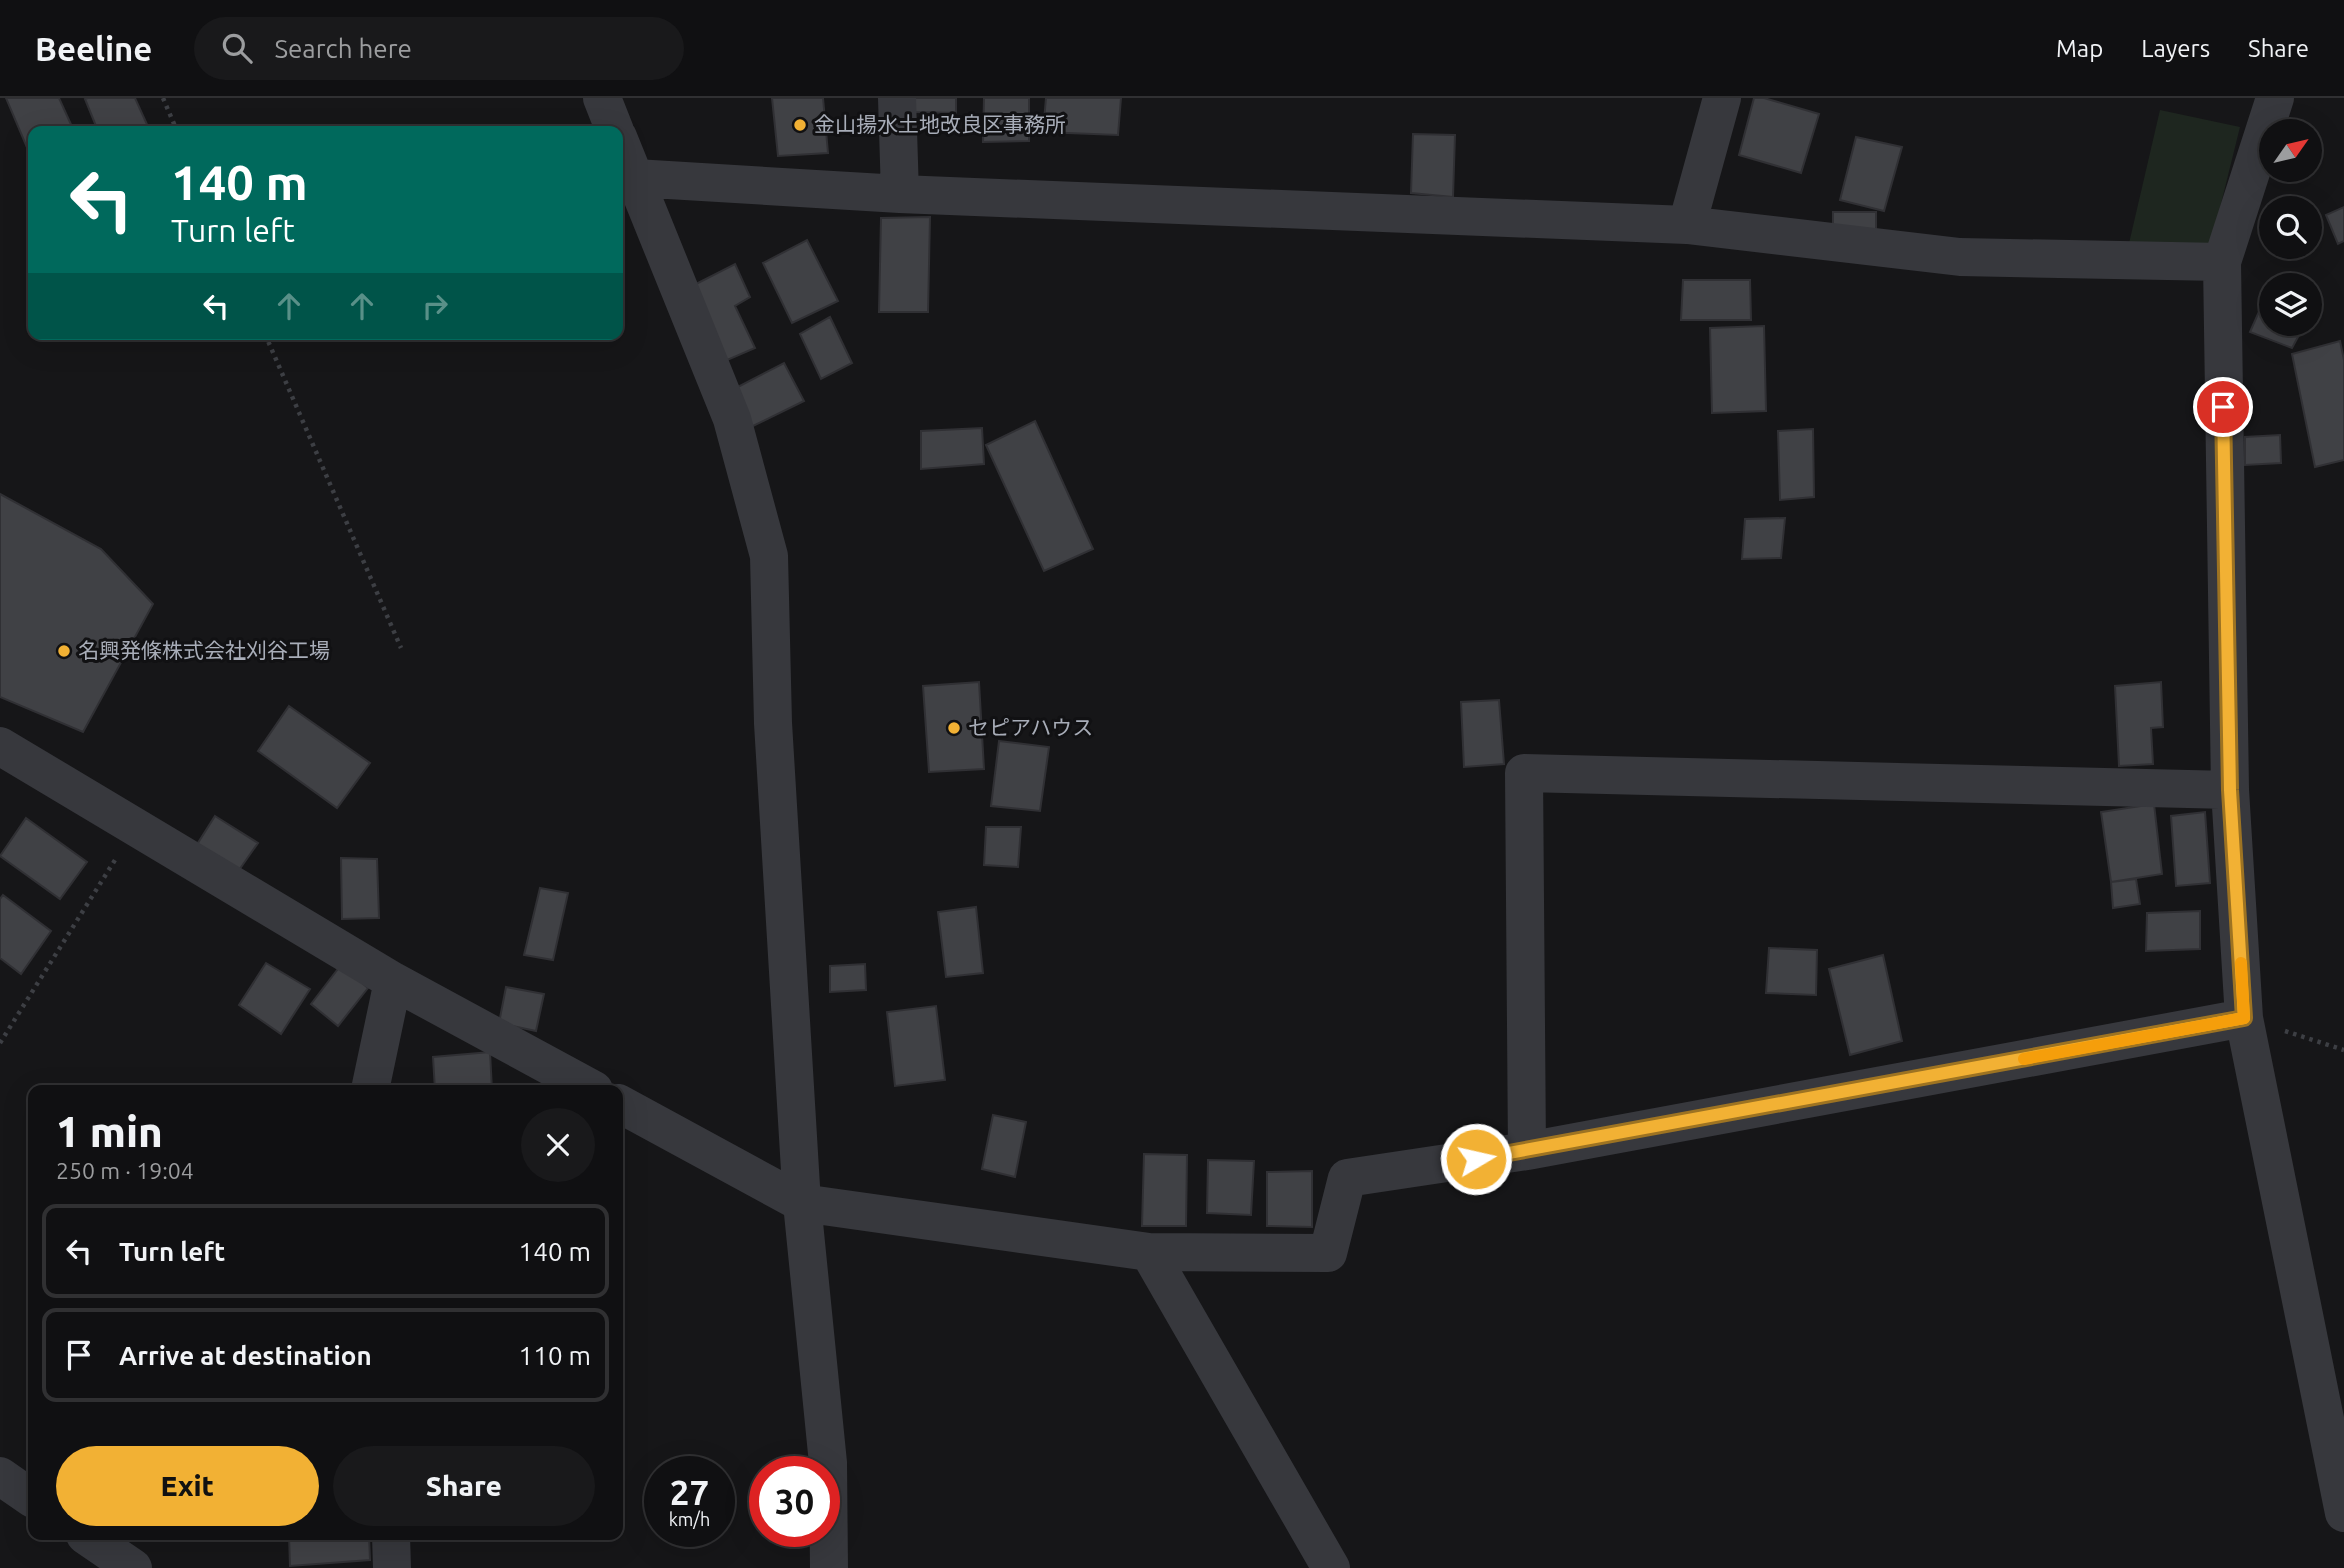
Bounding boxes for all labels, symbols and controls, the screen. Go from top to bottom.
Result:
search box [194,17,684,80]
icon: search [218,29,256,67]
text: Beeline [35,30,152,67]
text: Search here [274,34,412,63]
text: Map [2056,35,2103,62]
text: Layers [2141,35,2210,62]
text: Share [2248,35,2309,62]
place label: 金山揚水土地改良区事務所 [814,112,1066,136]
marker: 金山揚水土地改良区事務所 [792,117,808,133]
north arrow [2259,119,2322,182]
map controls [2259,119,2322,336]
icon: left [56,154,147,245]
text: 140 m [171,154,308,209]
button: search [2259,196,2322,259]
text: Turn left [171,212,295,248]
button: layers [2259,273,2322,336]
icon: left [197,287,235,325]
icon: ahead [270,287,308,325]
icon: ahead [343,287,381,325]
icon: right [416,287,454,325]
pin [2193,377,2253,437]
icon: arrive [2204,388,2242,426]
place label: 名興発條株式会社刈谷工場 [78,638,330,662]
marker: 名興発條株式会社刈谷工場 [56,643,72,659]
place label: セピアハウス [968,715,1093,739]
marker: セピアハウス [946,720,962,736]
text: 1 min [56,1108,163,1155]
button: close [521,1108,595,1182]
position arrow [1439,1122,1513,1196]
text: 250 m · 19:04 [56,1158,194,1183]
icon: left [60,1232,98,1270]
text: Turn left [119,1237,225,1266]
text: 140 m [519,1237,591,1266]
icon: arrive [60,1336,98,1374]
text: Arrive at destination [119,1341,372,1370]
text: 110 m [519,1341,591,1370]
button: Exit [56,1446,319,1526]
button: Share [333,1446,595,1526]
speed limit sign: 30 [749,1456,840,1547]
text: 27 [670,1472,709,1512]
text: km/h [669,1509,710,1529]

